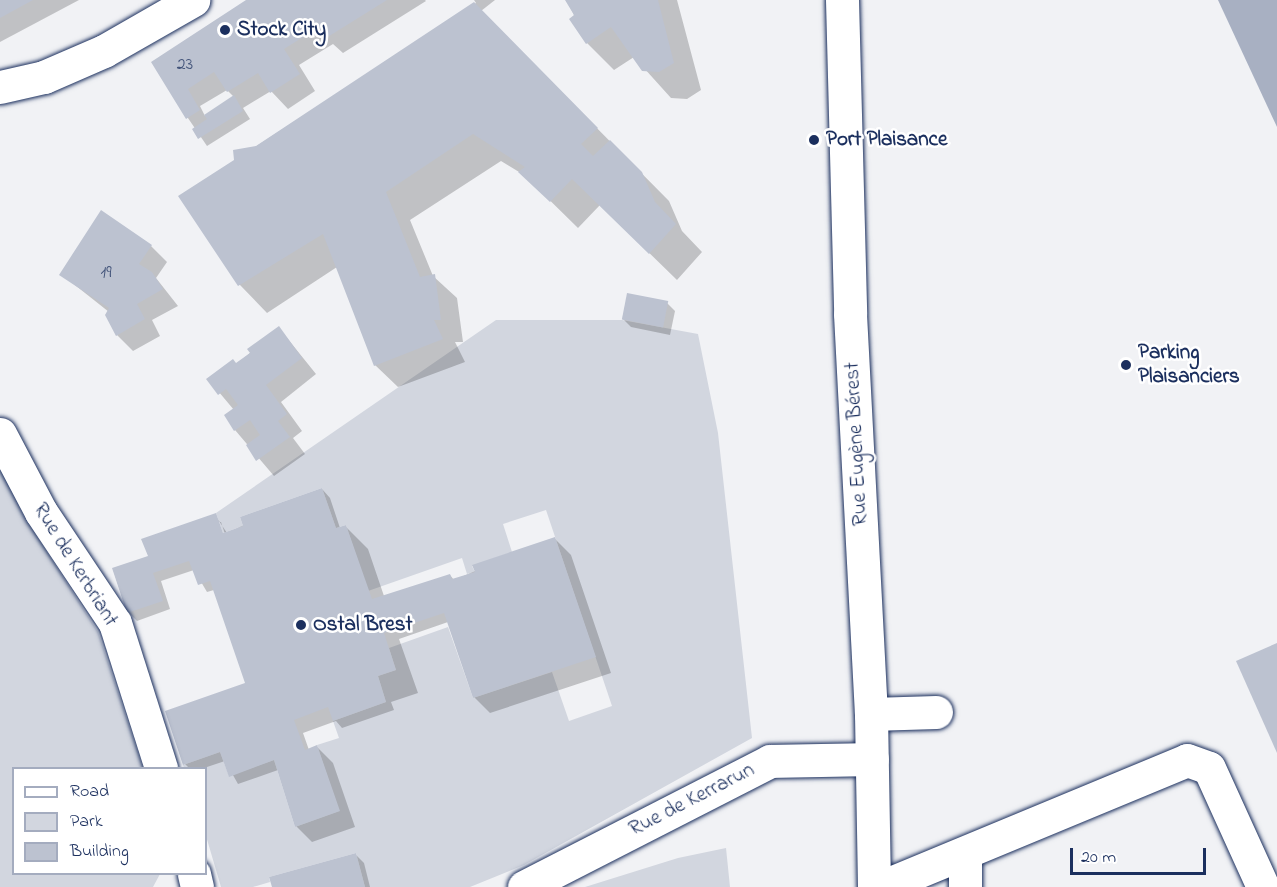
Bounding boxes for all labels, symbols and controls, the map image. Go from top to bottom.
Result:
place label: Stock City [237,17,326,43]
marker: Stock City [218,23,232,37]
house number: 23 [177,54,193,76]
place label: Port Plaisance [826,127,947,153]
marker: Port Plaisance [807,133,821,147]
house number: 19 [100,262,112,284]
place label: Parking Plaisanciers [1138,340,1240,390]
marker: Parking Plaisanciers [1119,358,1133,372]
street label: Rue Eugène Bérest [840,361,874,527]
street label: Rue de Kerbriant [27,499,123,631]
place label: Ostal Brest [313,612,412,638]
marker: Ostal Brest [294,618,308,632]
street label: Rue de Kerrarun [625,758,759,842]
legend [12,767,207,875]
text: Road [70,779,109,805]
text: Park [70,809,103,835]
scale bar [1073,836,1210,874]
text: Building [70,839,129,865]
text: 20 m [1081,845,1116,871]

